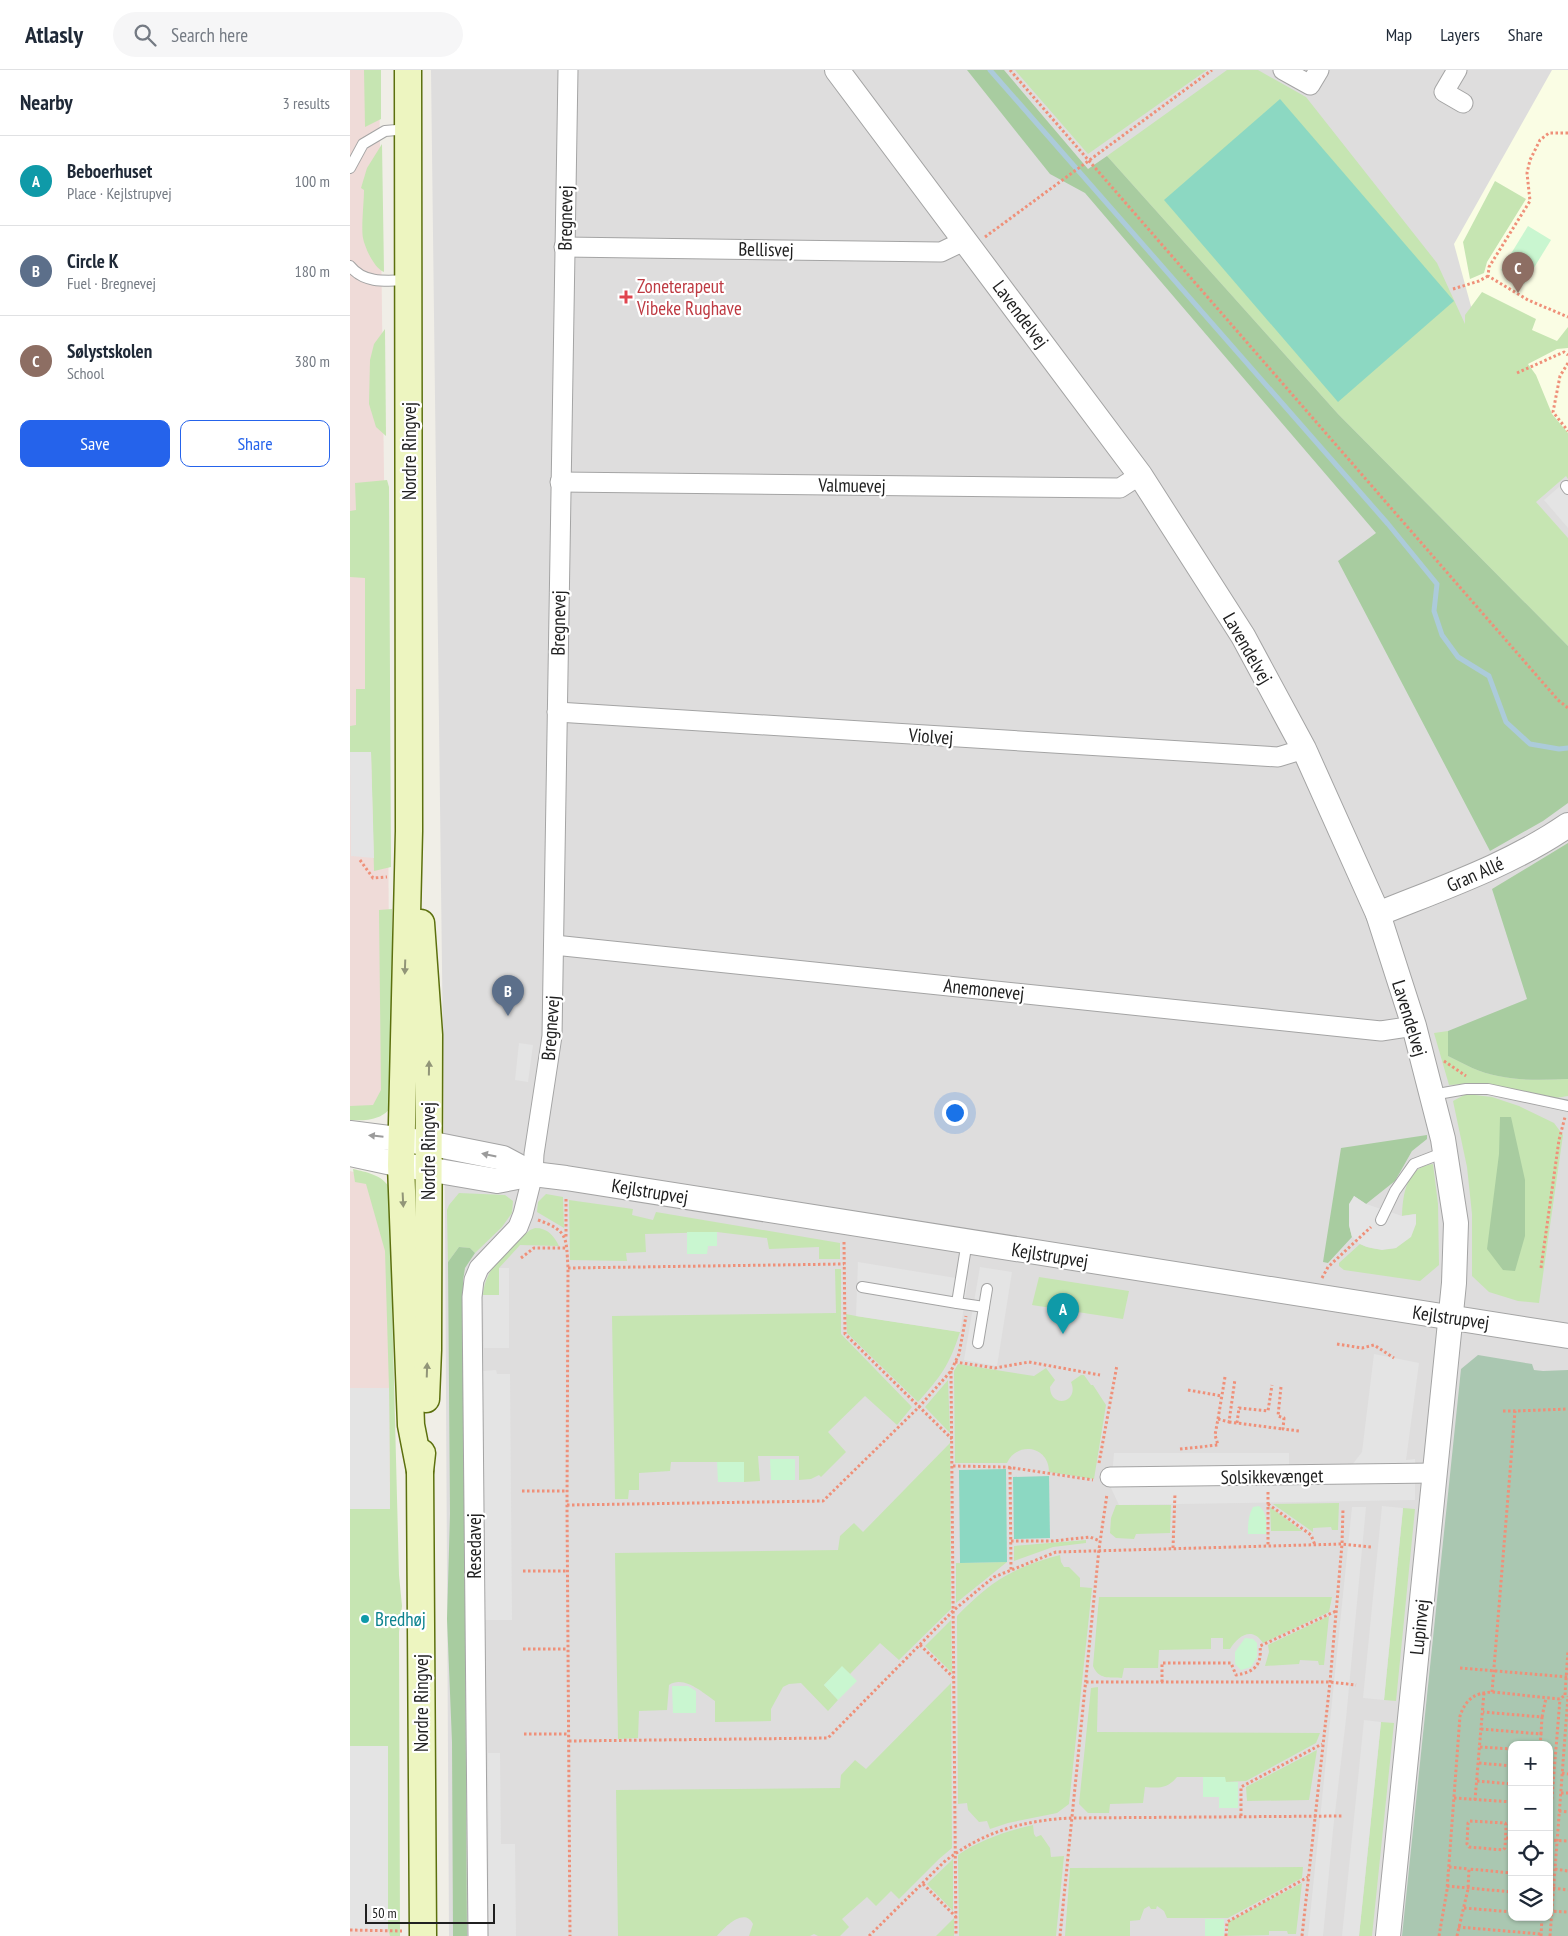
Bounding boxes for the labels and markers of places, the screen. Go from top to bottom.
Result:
pin: C [1502,252,1534,293]
place label: Zoneterapeut Vibeke Rughave [636,274,742,320]
marker: Zoneterapeut Vibeke Rughave [619,290,633,304]
pin: B [492,975,524,1016]
pin: A [1047,1293,1079,1334]
place label: Bredhøj [375,1607,426,1631]
marker: Bredhøj [359,1613,371,1625]

